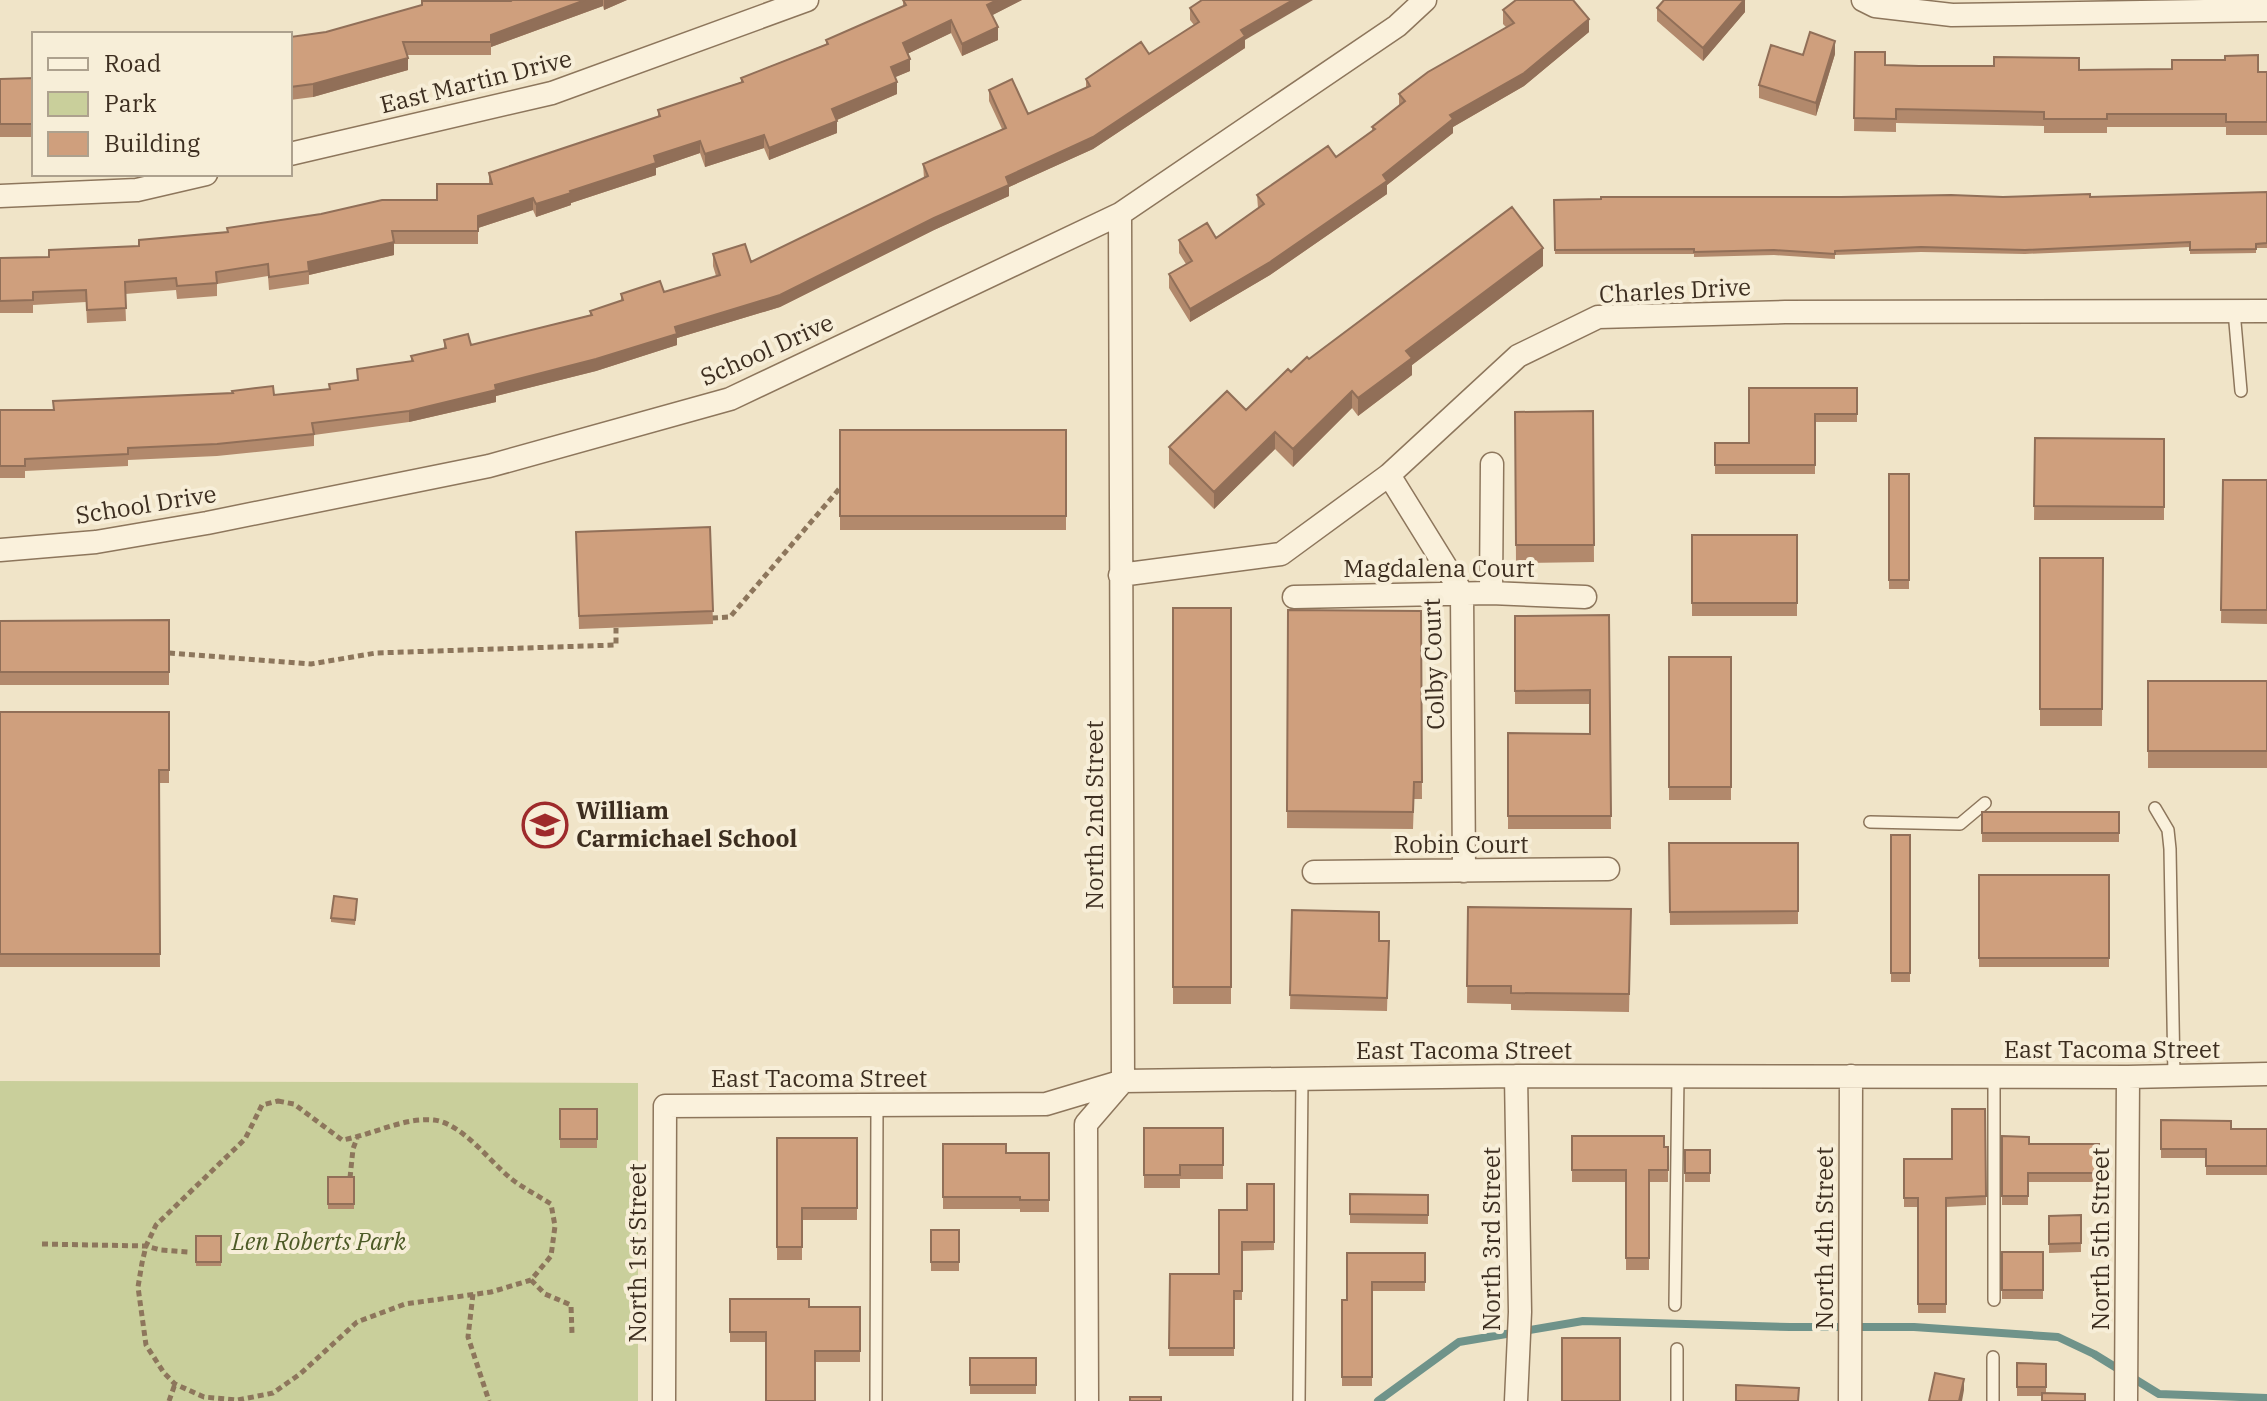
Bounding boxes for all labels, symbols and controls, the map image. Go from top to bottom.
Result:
legend [32,32,292,176]
street label: East Martin Drive [377,42,575,120]
text: Road [104,47,161,79]
text: Park [104,87,156,119]
text: Building [104,127,200,159]
street label: Charles Drive [1598,270,1752,310]
street label: School Drive [695,306,838,393]
street label: School Drive [73,477,219,531]
street label: Magdalena Court [1343,552,1535,584]
street label: Colby Court [1415,598,1451,730]
street label: North 2nd Street [1078,720,1110,910]
place label: William Carmichael School [576,794,797,854]
school or university icon: William Carmichael School [521,801,569,849]
street label: Robin Court [1393,828,1529,860]
street label: East Tacoma Street [2004,1033,2220,1065]
street label: East Tacoma Street [1356,1034,1572,1066]
street label: East Tacoma Street [711,1062,927,1094]
street label: North 3rd Street [1475,1147,1507,1331]
street label: North 4th Street [1808,1147,1840,1329]
street label: North 5th Street [2084,1148,2116,1330]
street label: North 1st Street [621,1163,653,1343]
park label: Len Roberts Park [231,1225,407,1257]

